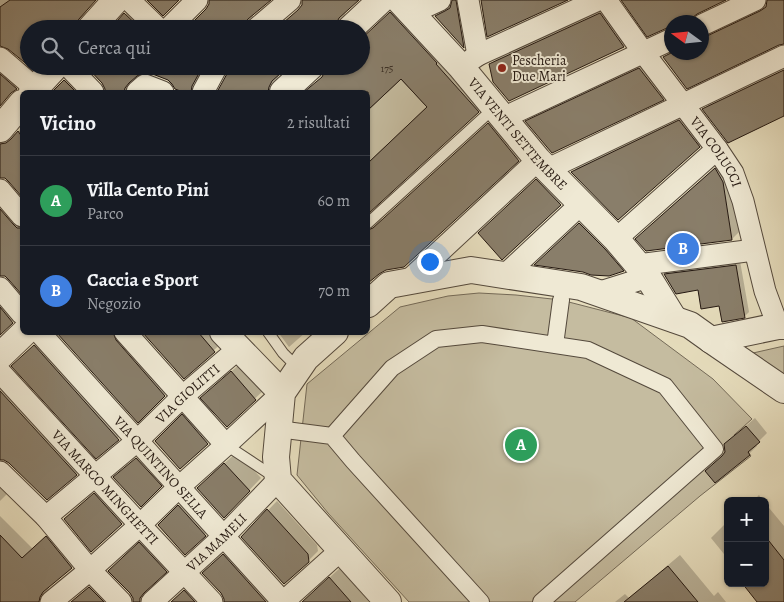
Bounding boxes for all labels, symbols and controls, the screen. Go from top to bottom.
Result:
north arrow [664,15,709,60]
search box [20,20,370,75]
icon: search [38,34,66,62]
text: Cerca qui [78,35,151,61]
place label: Pescheria Due Mari [512,51,567,86]
house number: 175 [380,61,394,76]
marker: Pescheria Due Mari [496,62,508,74]
street label: VIA VENTI SETTEMBRE [463,73,571,194]
text: Vicino [40,109,96,137]
text: 2 risultati [287,112,350,134]
street label: VIA COLUCCI [685,112,746,190]
text: Villa Cento Pini [87,177,209,203]
text: A [51,190,61,212]
text: 60 m [318,190,350,212]
text: Parco [87,203,123,225]
pin: B [667,230,699,268]
your location [417,249,443,275]
text: Caccia e Sport [87,267,198,293]
text: B [51,280,61,302]
text: 70 m [318,280,350,302]
text: Negozio [87,293,141,315]
street label: VIA GIOLITTI [151,360,224,428]
street label: VIA QUINTINO SELLA [109,411,213,523]
street label: VIA MARCO MINGHETTI [47,425,163,549]
pin: A [505,426,537,464]
map controls [724,497,769,587]
button: + [724,497,769,542]
street label: VIA MAMELI [182,509,251,576]
button: − [724,542,769,587]

